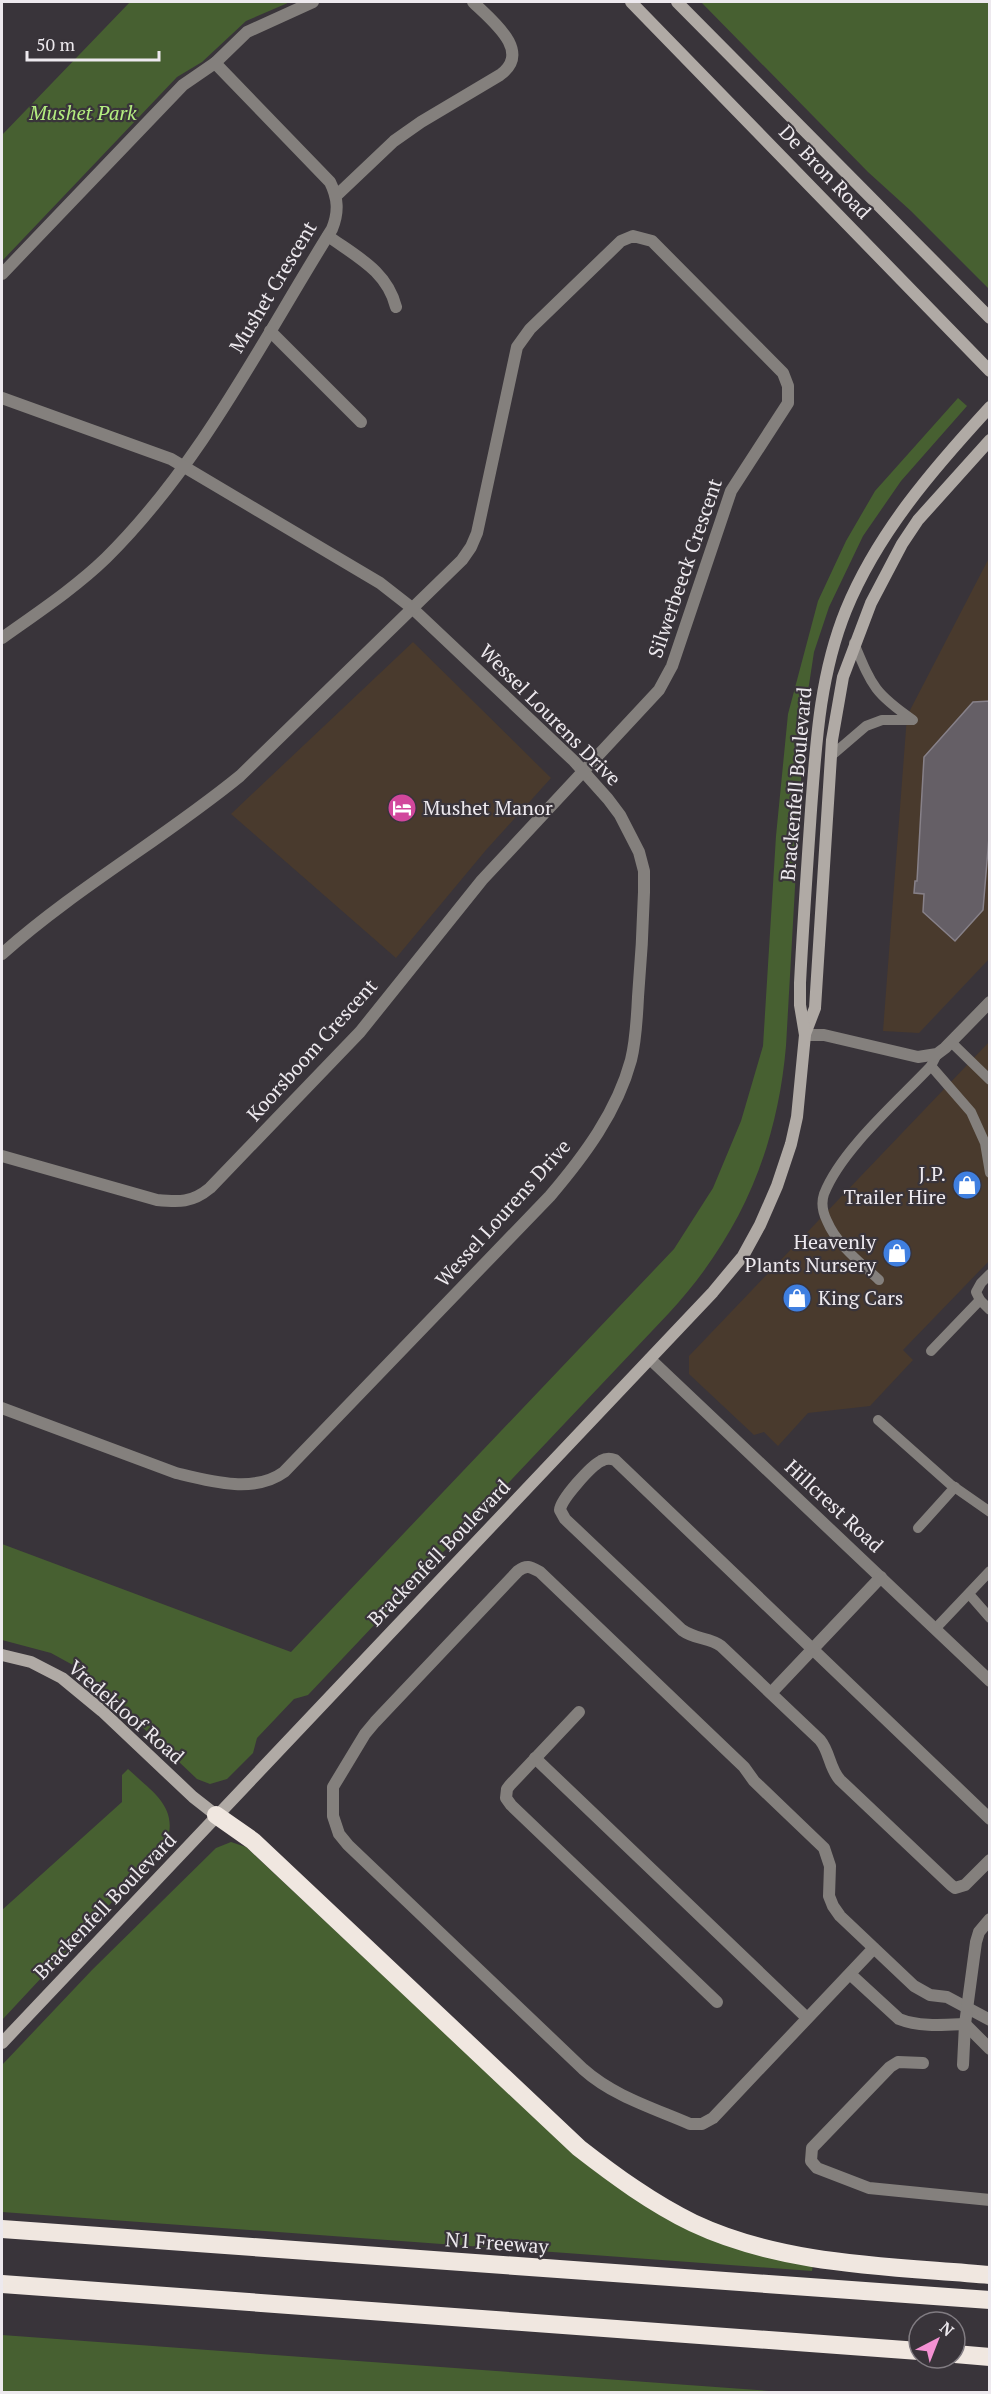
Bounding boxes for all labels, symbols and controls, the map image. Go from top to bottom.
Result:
scale bar [27,24,159,62]
text: 50 m [36,32,76,56]
park label: Mushet Park [28,99,137,126]
street label: De Bron Road [773,119,877,225]
street label: Mushet Crescent [223,215,323,358]
street label: Silwerbeeck Crescent [641,474,728,661]
street label: Wessel Lourens Drive [474,638,627,791]
street label: Brackenfell Boulevard [774,686,817,882]
hotel icon: Mushet Manor [386,792,418,824]
place label: Mushet Manor [423,794,553,821]
street label: Koorsboom Crescent [240,972,383,1127]
street label: Wessel Lourens Drive [429,1133,576,1292]
place label: J.P. Trailer Hire [843,1160,946,1210]
shop icon: J.P. Trailer Hire [951,1169,983,1201]
place label: Heavenly Plants Nursery [745,1228,877,1278]
shop icon: Heavenly Plants Nursery [881,1237,913,1269]
shop icon: King Cars [781,1282,813,1314]
place label: King Cars [818,1284,904,1311]
street label: Hillcrest Road [779,1453,889,1558]
street label: Brackenfell Boulevard [361,1473,516,1632]
street label: Vredekloof Road [62,1654,190,1770]
street label: Brackenfell Boulevard [27,1826,182,1985]
street label: N1 Freeway [444,2225,551,2260]
north arrow [907,2310,967,2370]
text: N [935,2317,959,2341]

